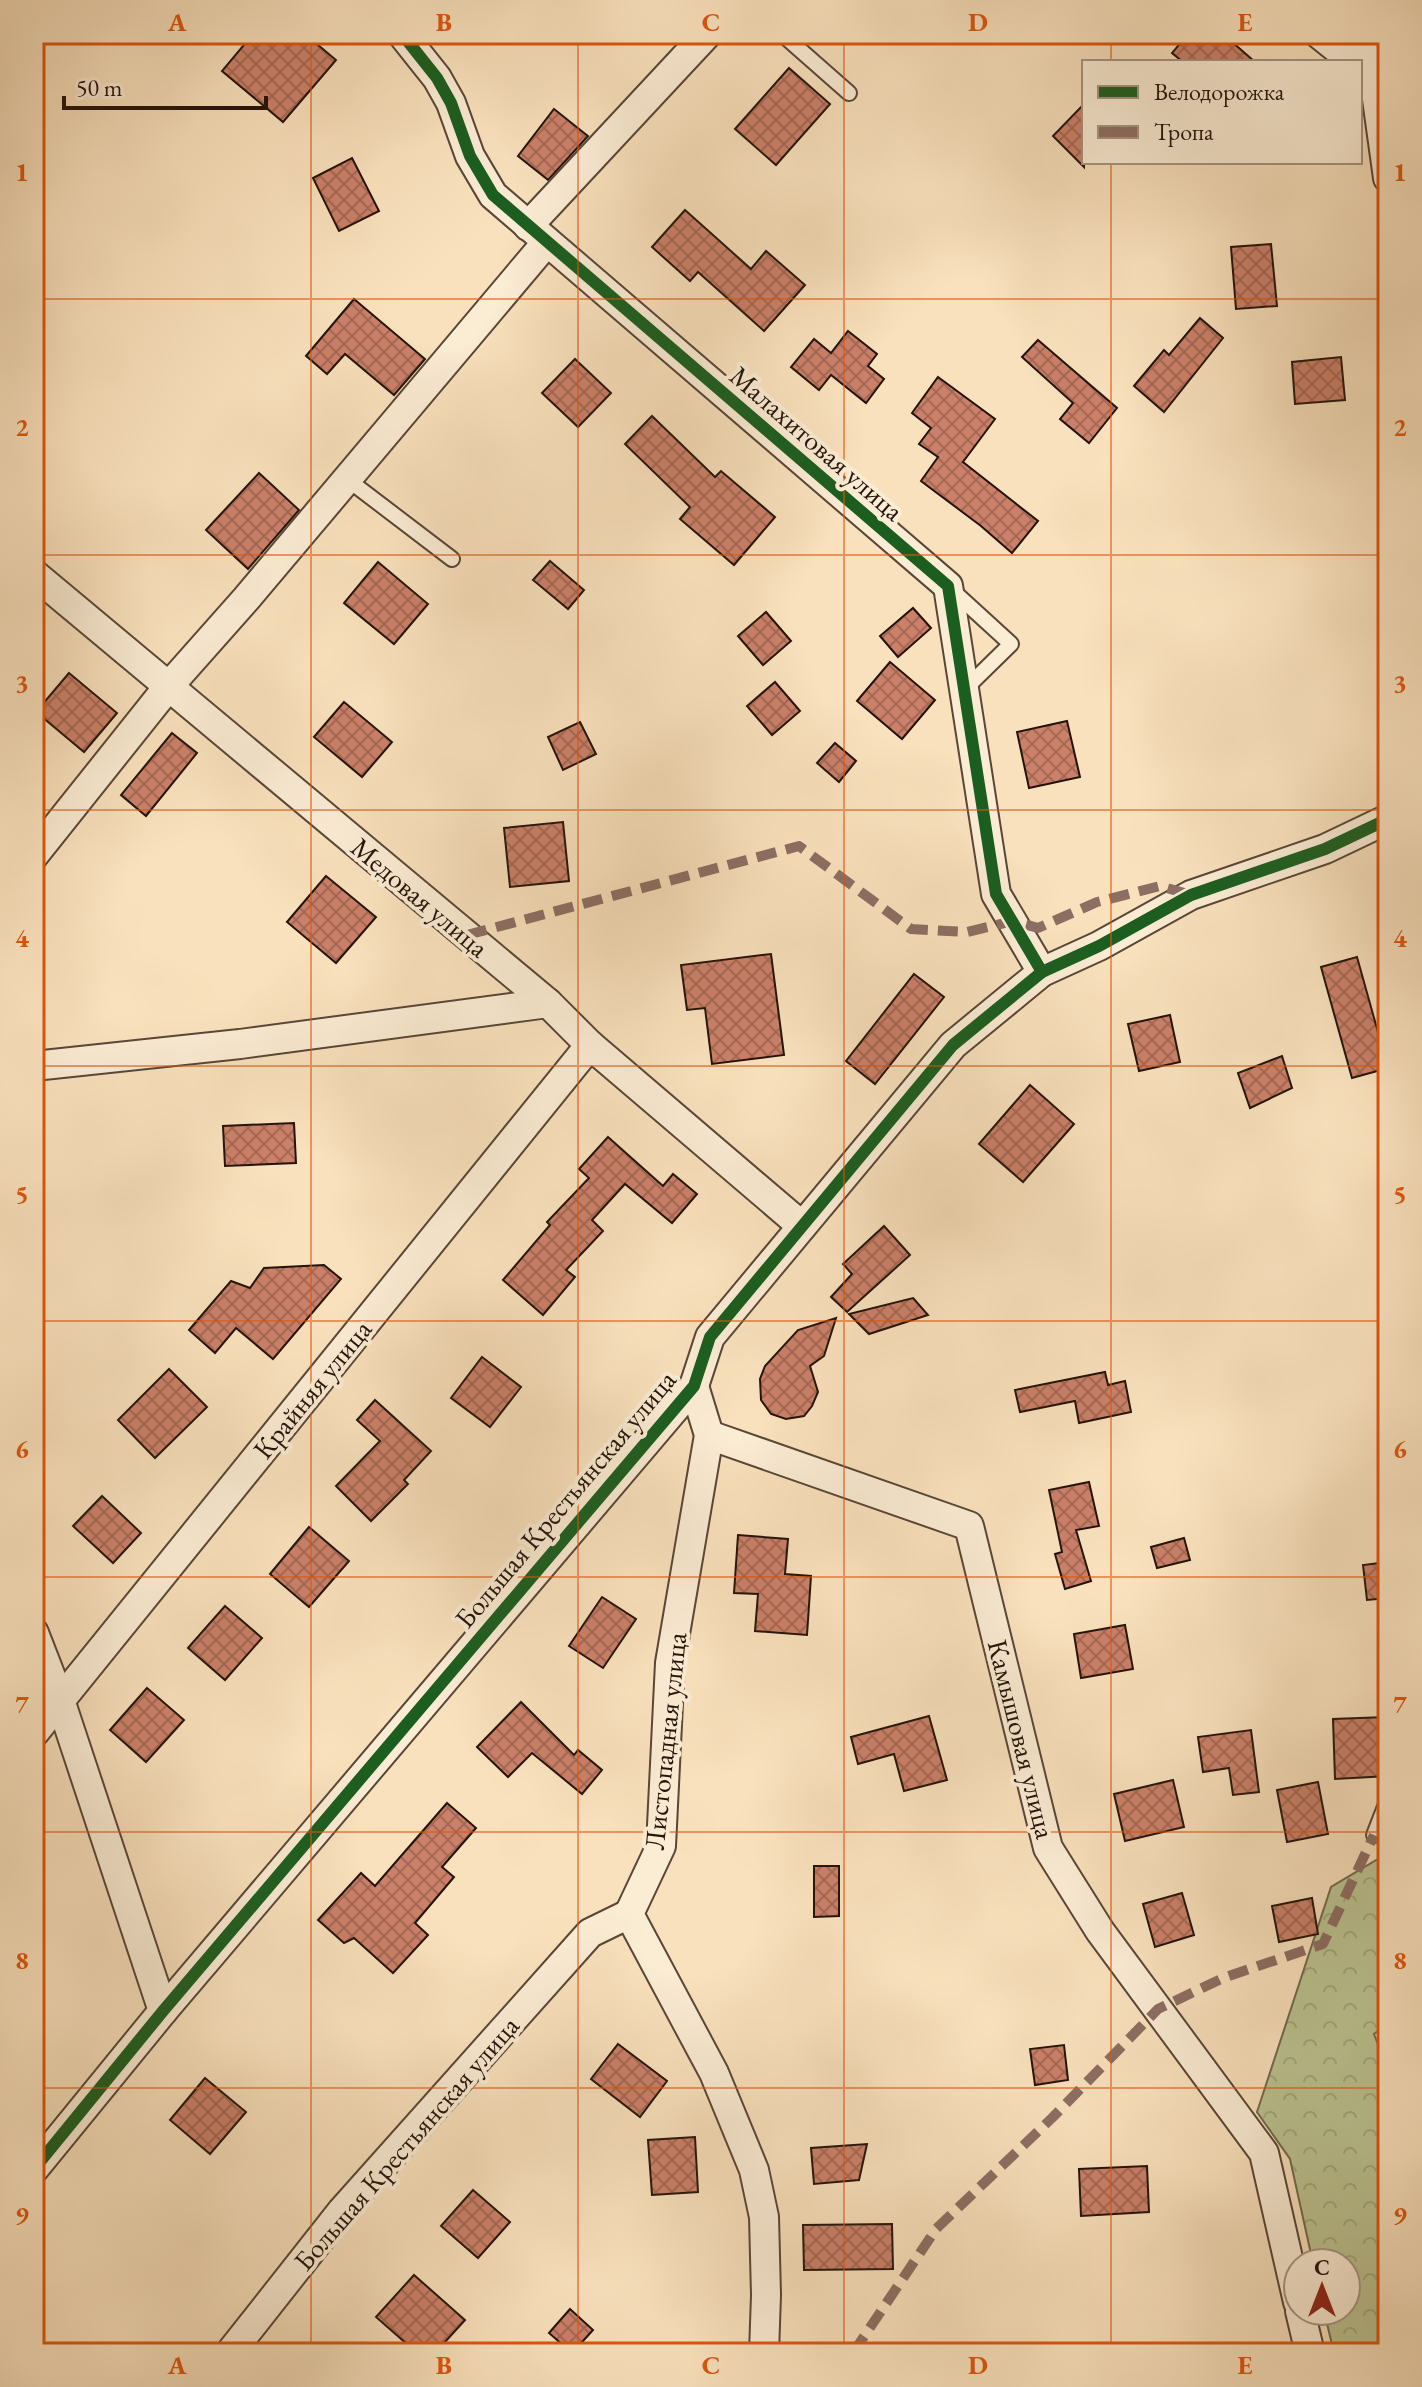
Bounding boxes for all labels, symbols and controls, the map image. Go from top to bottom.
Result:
text: A [167,5,187,39]
text: B [436,5,452,39]
text: C [702,5,720,39]
text: D [968,5,988,39]
text: E [1238,5,1253,39]
scale bar [64,60,266,110]
legend [1082,60,1362,164]
text: 50 m [76,72,123,103]
text: Велодорожка [1154,76,1285,107]
text: Тропа [1154,116,1214,147]
text: 1 [15,155,29,189]
text: 1 [1393,155,1407,189]
street label: Малахитовая улица [722,358,912,529]
text: 2 [15,410,29,444]
text: 2 [1393,410,1407,444]
text: 3 [15,666,29,700]
text: 3 [1393,666,1407,700]
street label: Медовая улица [344,829,497,966]
text: 4 [15,921,29,955]
text: 4 [1393,921,1407,955]
text: 5 [15,1177,29,1211]
text: 5 [1393,1177,1407,1211]
street label: Крайняя улица [245,1311,380,1466]
street label: Большая Крестьянская улица [446,1362,684,1636]
text: 6 [15,1432,29,1466]
text: 6 [1393,1432,1407,1466]
street label: Листопадная улица [636,1630,694,1852]
street label: Камышовая улица [980,1636,1064,1843]
text: 7 [15,1687,29,1721]
text: 7 [1393,1687,1407,1721]
text: 8 [15,1943,29,1977]
text: 8 [1393,1943,1407,1977]
street label: Большая Крестьянская улица [285,2007,527,2278]
text: 9 [15,2198,29,2232]
text: 9 [1393,2198,1407,2232]
north arrow [1282,2247,1362,2327]
text: С [1314,2253,1330,2282]
text: A [167,2348,187,2382]
text: B [436,2348,452,2382]
text: C [702,2348,720,2382]
text: D [968,2348,988,2382]
text: E [1238,2348,1253,2382]

